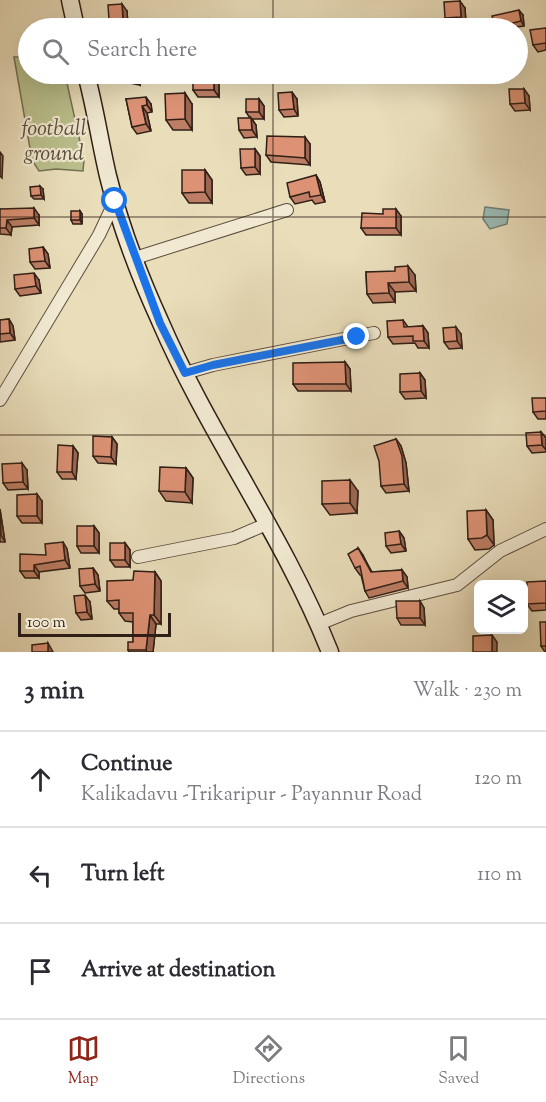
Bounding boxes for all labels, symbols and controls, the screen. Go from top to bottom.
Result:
search box [18,18,528,84]
icon: search [39,35,72,68]
text: Search here [87,35,197,67]
park label: football ground [20,114,87,171]
route start [101,187,127,213]
route end [343,323,369,349]
map controls [474,580,528,634]
button: layers [474,580,528,634]
scale bar [18,610,171,638]
text: 100 m [27,612,66,635]
text: 3 min [24,673,84,710]
text: Walk · 230 m [413,677,522,706]
text: Continue [81,749,172,781]
icon: ahead [24,763,57,796]
text: 120 m [474,765,522,794]
text: Kalikadavu -Trikaripur - Payannur Road [81,781,422,810]
icon: left [24,859,57,892]
text: Turn left [81,859,164,891]
text: 110 m [477,861,522,890]
icon: arrive [24,955,57,988]
text: Arrive at destination [81,955,276,987]
tab: Map [67,1032,100,1091]
tab: Directions [233,1032,305,1091]
tab: Saved [438,1032,479,1091]

